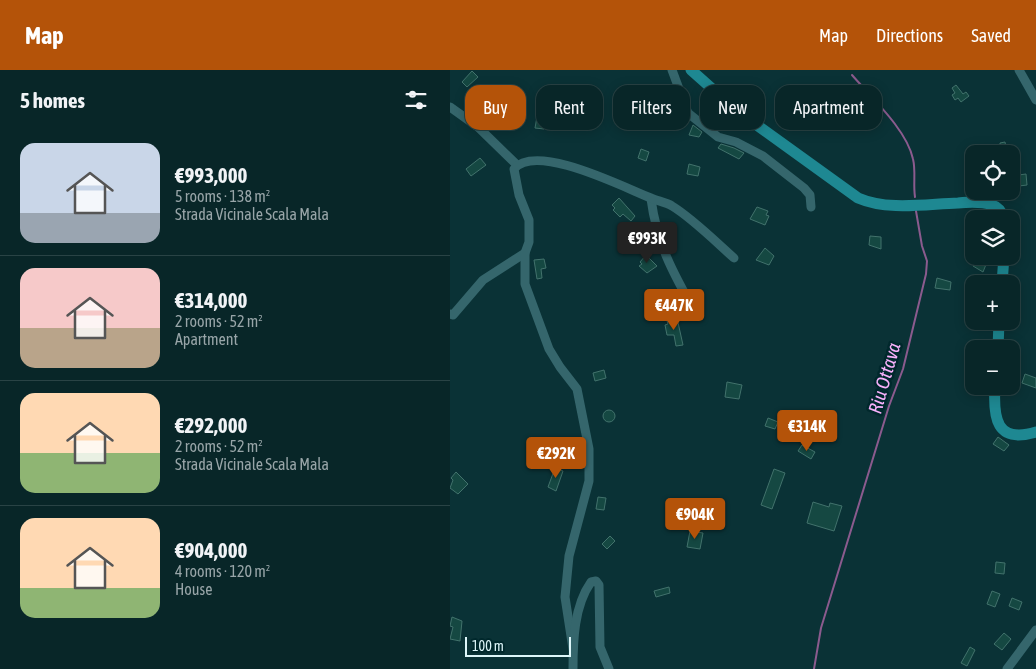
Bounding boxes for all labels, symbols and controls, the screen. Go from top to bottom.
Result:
text: Map [25,22,64,49]
text: Map [819,25,848,46]
text: Directions [876,25,943,46]
text: Saved [971,25,1011,46]
chip: Buy [465,85,526,130]
chip: Rent [536,85,603,130]
chip: Filters [613,85,690,130]
chip: New [700,85,765,130]
chip: Apartment [775,85,882,130]
icon: filters [402,86,430,114]
text: 5 homes [20,88,85,112]
map controls [965,145,1020,395]
button: locate [965,145,1020,200]
icon: home [60,163,120,223]
text: €993,000 [175,163,247,187]
text: 5 rooms · 138 m² [175,187,270,205]
text: Strada Vicinale Scala Mala [175,205,329,223]
button: layers [965,210,1020,265]
pin: €993K [612,222,682,264]
text: €993K [628,229,666,247]
button: + [965,275,1020,330]
icon: home [60,288,120,348]
text: €314,000 [175,288,247,312]
pin: €447K [639,288,709,331]
text: €447K [655,296,693,314]
text: 2 rooms · 52 m² [175,312,263,330]
text: Apartment [175,330,238,348]
water label: Riu Ottava [863,340,905,416]
button: − [965,340,1020,395]
pin: €314K [772,410,842,452]
icon: home [60,413,120,473]
text: €292,000 [175,413,247,437]
text: €314K [788,417,826,435]
pin: €292K [521,436,591,479]
text: 2 rooms · 52 m² [175,437,263,455]
text: €292K [537,444,575,462]
text: Strada Vicinale Scala Mala [175,455,329,473]
pin: €904K [660,498,730,540]
text: €904K [676,505,714,523]
icon: home [60,538,120,598]
text: €904,000 [175,538,247,562]
text: 4 rooms · 120 m² [175,562,270,580]
text: House [175,580,212,598]
scale bar [465,634,571,657]
text: 100 m [472,638,504,654]

